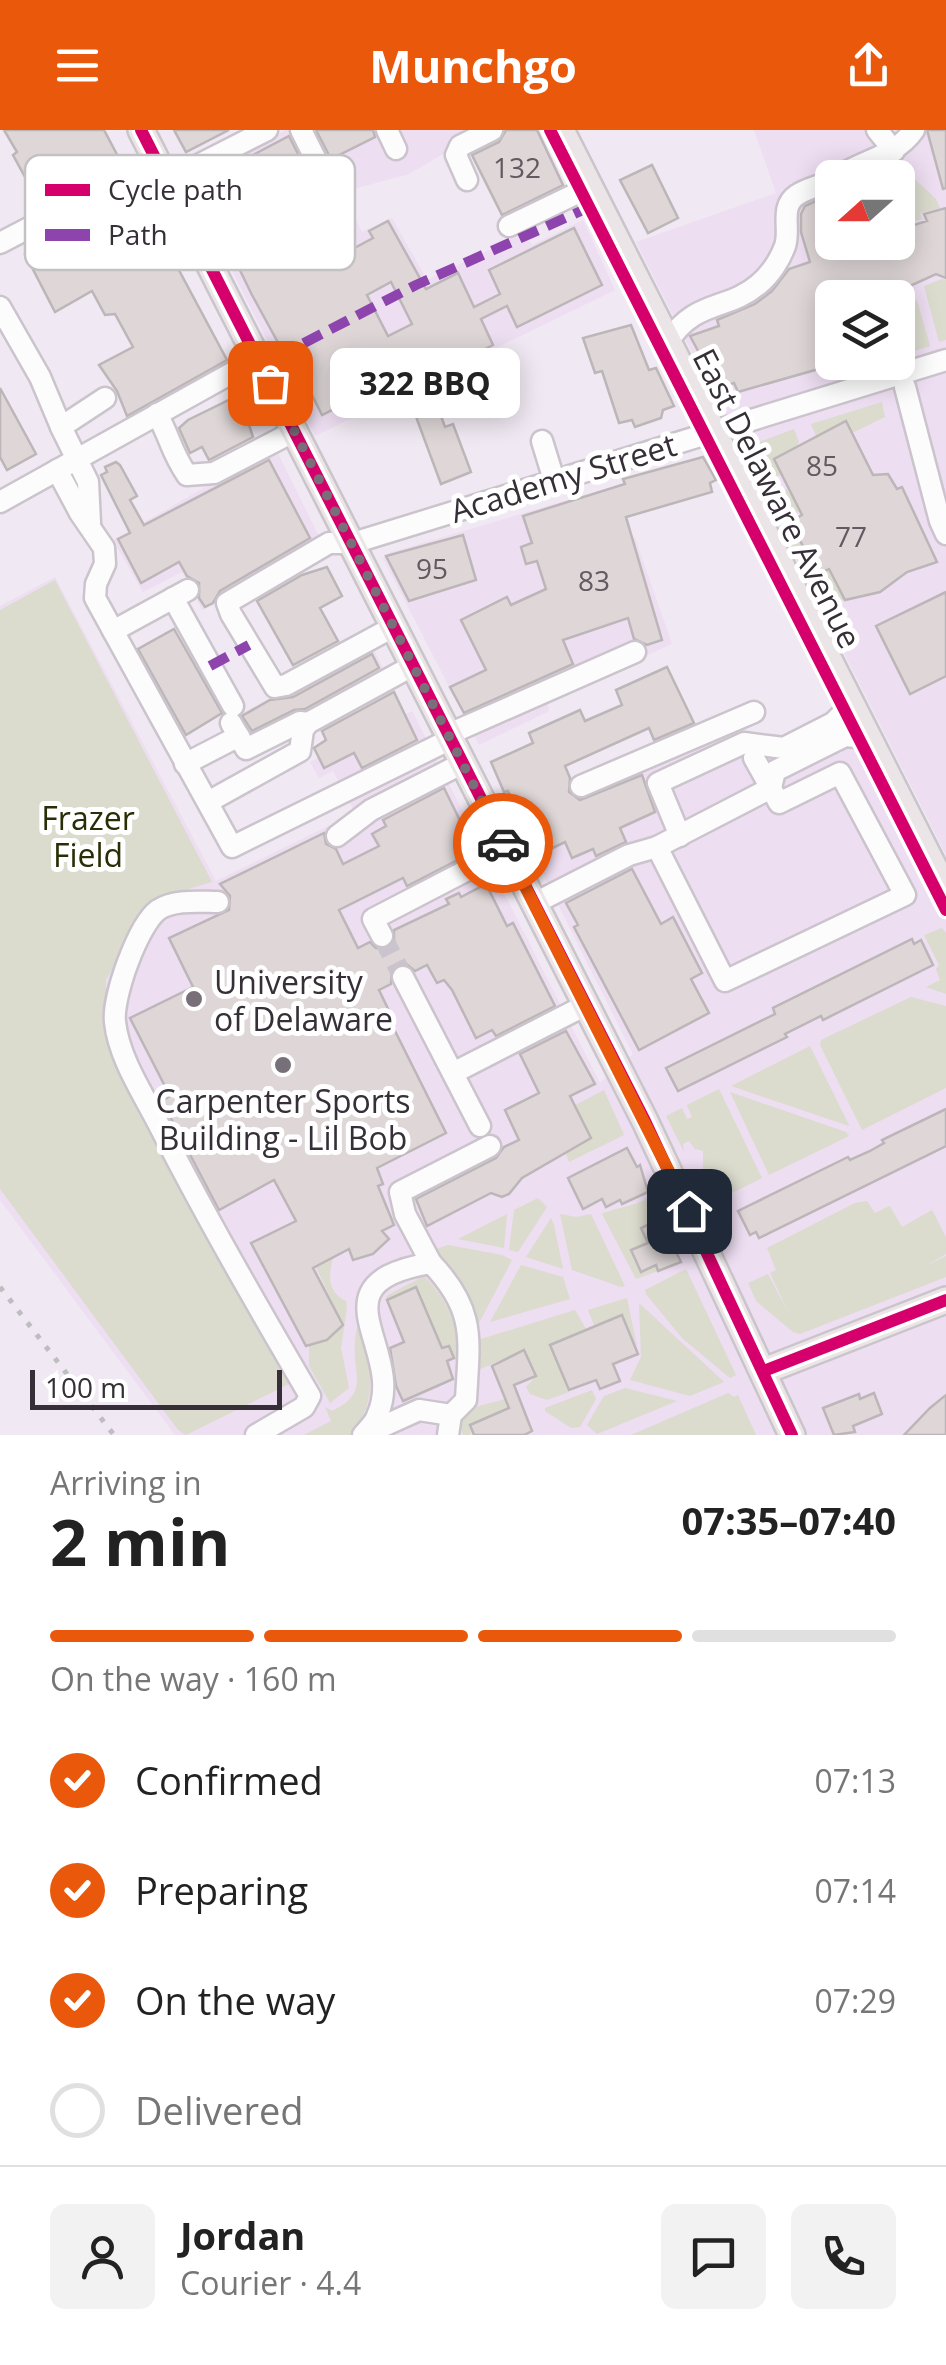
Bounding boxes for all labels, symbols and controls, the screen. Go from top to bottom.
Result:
text: Munchgo [369,35,577,96]
icon: menu [50,38,105,93]
icon: share [841,38,896,93]
house number: 132 [493,148,541,186]
legend [25,155,355,270]
north arrow [815,160,915,260]
map controls [815,160,915,380]
text: Cycle path [108,170,243,208]
text: Path [108,215,168,253]
button: layers [815,280,915,380]
pin [228,341,313,426]
street label: East Delaware Avenue [684,341,872,655]
callout: 322 BBQ [330,348,520,418]
icon: bag [243,356,298,411]
text: 322 BBQ [359,361,491,404]
street label: Academy Street [445,422,681,532]
house number: 85 [806,446,838,484]
house number: 77 [835,517,867,555]
house number: 95 [416,549,448,587]
house number: 83 [578,561,610,599]
courier [453,793,553,893]
park label: Frazer Field [41,796,135,876]
icon: car [476,816,531,871]
place label: University of Delaware [214,960,393,1040]
marker: University of Delaware [183,988,205,1010]
marker: Carpenter Sports Building - Lil Bob [272,1054,294,1076]
place label: Carpenter Sports Building - Lil Bob [155,1079,411,1159]
pin [647,1169,732,1254]
icon: home [662,1184,717,1239]
scale bar [30,1365,282,1410]
text: 100 m [45,1368,126,1406]
text: Arriving in [50,1461,202,1504]
text: 07:35–07:40 [682,1494,896,1546]
text: 2 min [50,1497,230,1585]
text: On the way · 160 m [50,1657,337,1700]
icon: check [50,1753,105,1808]
text: Confirmed [135,1754,323,1806]
text: 07:13 [814,1759,896,1802]
icon: check [50,1863,105,1918]
text: Preparing [135,1864,308,1916]
text: 07:14 [814,1869,896,1912]
icon: check [50,1973,105,2028]
text: On the way [135,1974,335,2026]
text: 07:29 [814,1979,896,2022]
text: Delivered [135,2084,304,2136]
button: person [50,2204,155,2309]
button: chat [661,2204,766,2309]
button: phone [791,2204,896,2309]
text: Jordan [180,2209,305,2261]
text: Courier · 4.4 [180,2261,361,2304]

